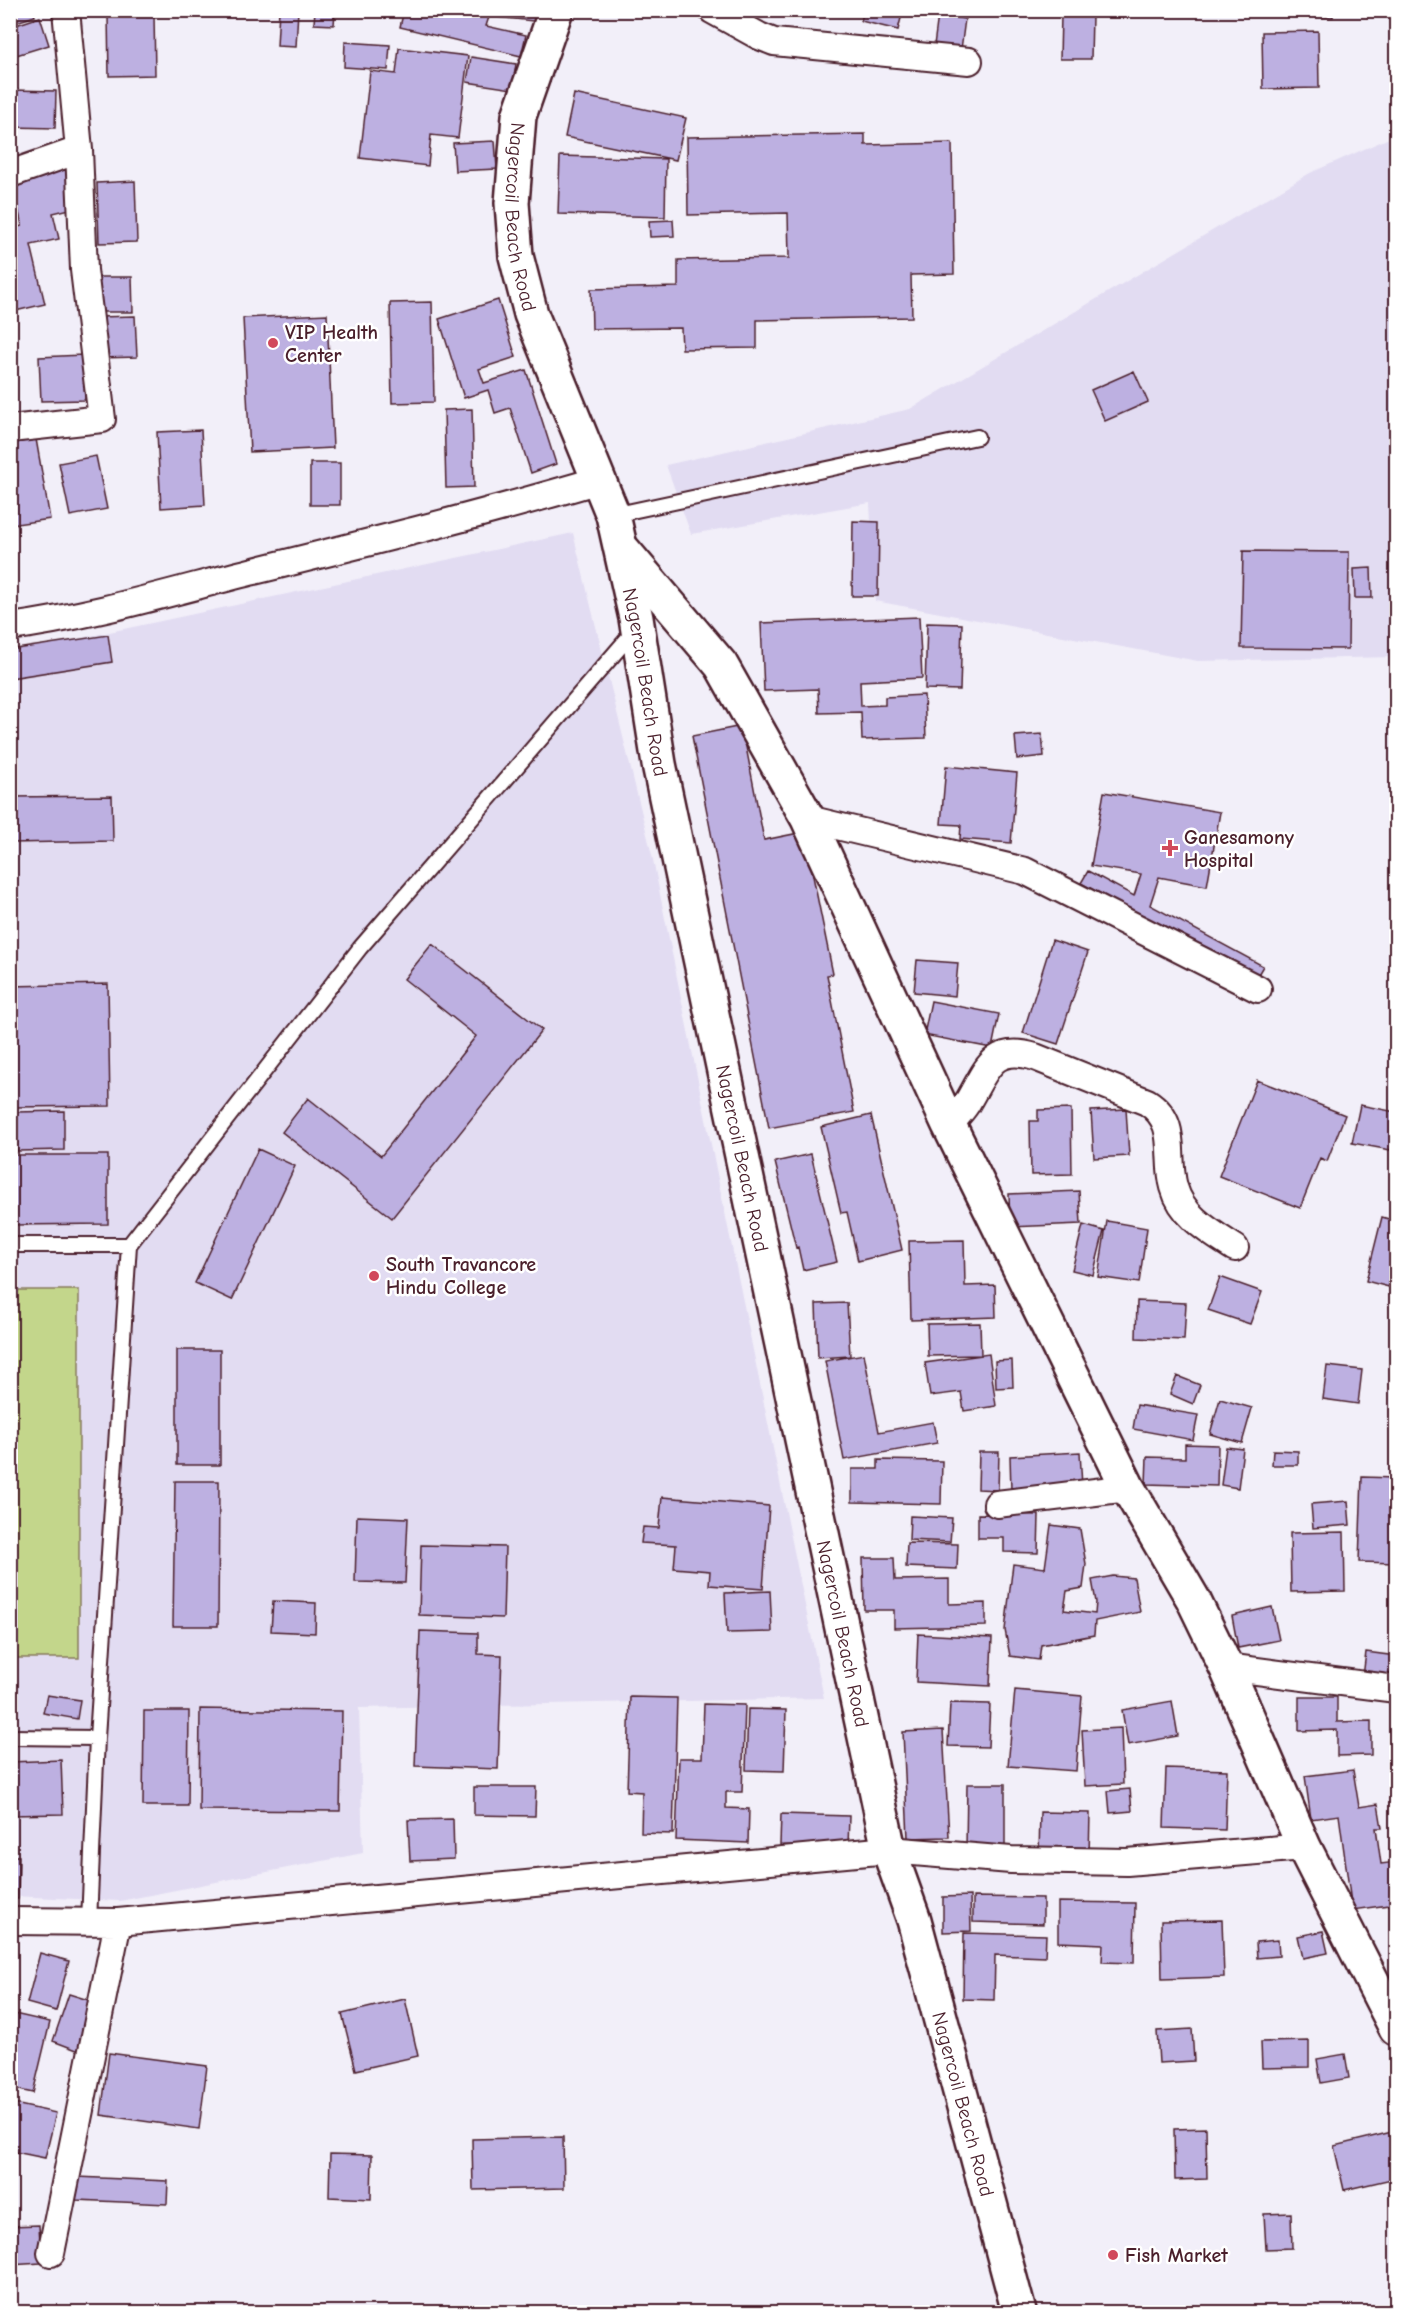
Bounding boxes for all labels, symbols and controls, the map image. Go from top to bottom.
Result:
street label: Nagercoil Beach Road [501,122,541,314]
place label: VIP Health Center [285,321,378,367]
marker: VIP Health Center [266,336,280,350]
street label: Nagercoil Beach Road [618,586,673,778]
place label: Ganesamony Hospital [1184,826,1295,872]
marker: Ganesamony Hospital [1161,839,1179,857]
street label: Nagercoil Beach Road [712,1063,773,1254]
place label: South Travancore Hindu College [386,1253,536,1299]
marker: South Travancore Hindu College [367,1269,381,1283]
street label: Nagercoil Beach Road [812,1538,874,1729]
street label: Nagercoil Beach Road [928,2009,999,2199]
place label: Fish Market [1125,2244,1228,2267]
marker: Fish Market [1106,2248,1120,2262]

